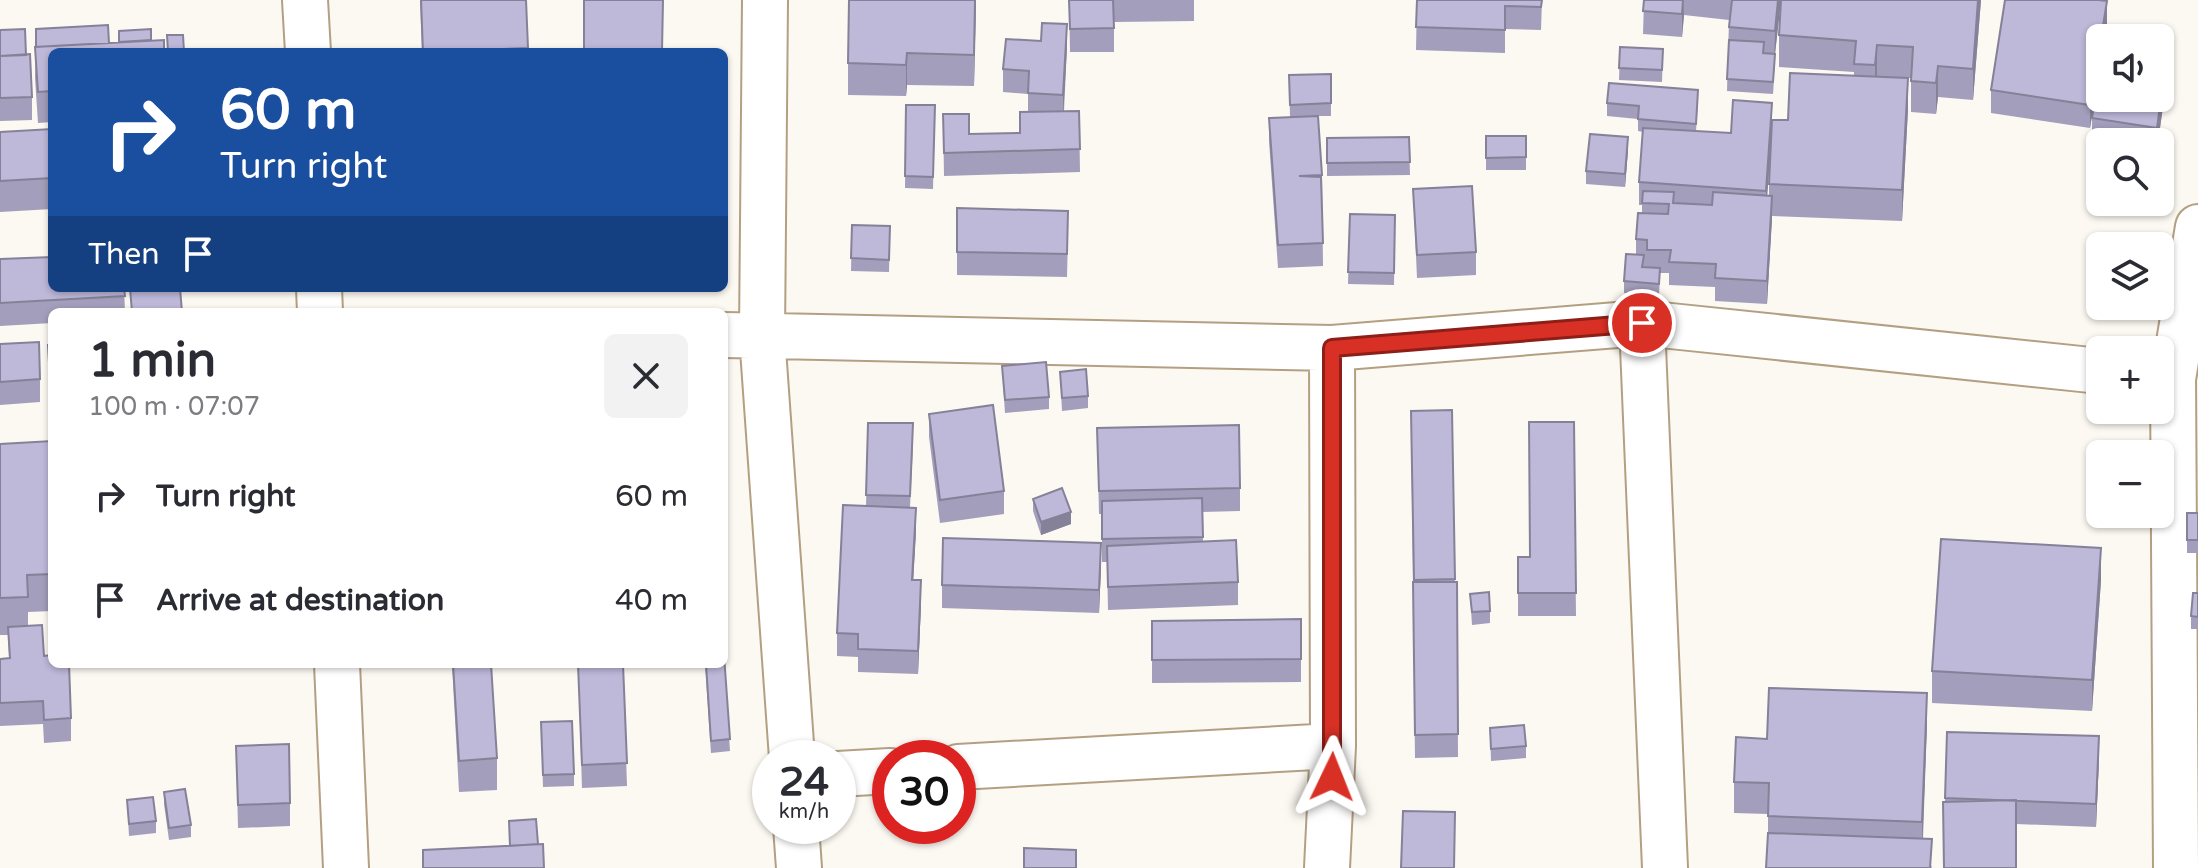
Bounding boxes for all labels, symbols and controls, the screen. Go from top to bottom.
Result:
map controls [2086,24,2174,528]
button: sound [2086,24,2174,112]
text: 60 m [220,77,356,144]
icon: right [88,80,192,184]
button: search [2086,128,2174,216]
text: Turn right [220,145,387,188]
icon: arrive [176,232,220,276]
button: layers [2086,232,2174,320]
text: Then [88,236,160,273]
pin [1608,289,1676,357]
icon: arrive [1620,301,1664,345]
text: 1 min [88,332,216,390]
button: close [604,334,688,418]
button: + [2086,336,2174,424]
text: 100 m · 07:07 [88,391,260,422]
button: − [2086,440,2174,528]
icon: right [88,474,132,518]
text: Turn right [156,478,296,515]
text: 60 m [615,478,688,515]
icon: arrive [88,578,132,622]
text: Arrive at destination [156,582,444,619]
text: 40 m [615,582,688,619]
position arrow [1290,735,1374,819]
speed limit sign: 30 [872,740,976,844]
text: 24 [779,758,829,806]
text: km/h [779,800,829,824]

